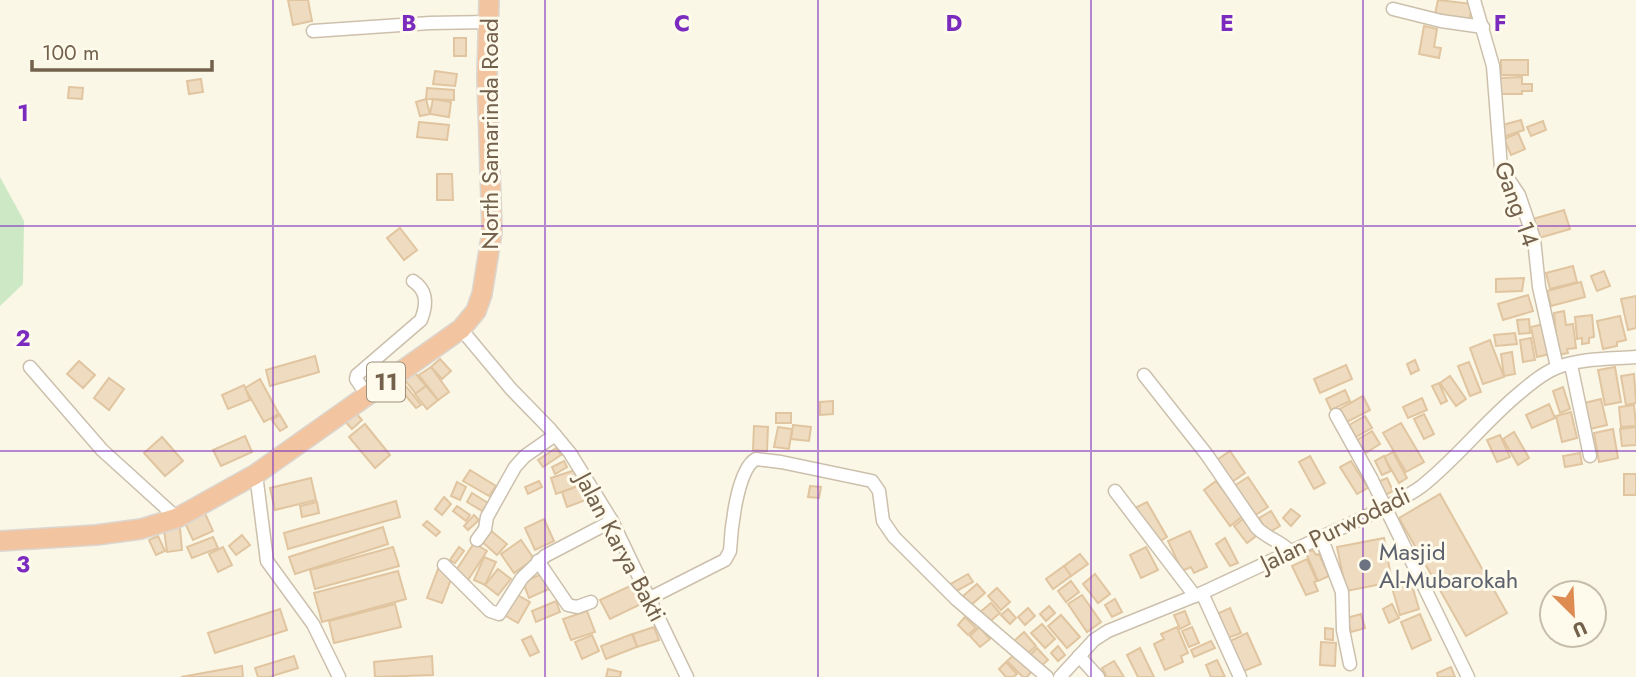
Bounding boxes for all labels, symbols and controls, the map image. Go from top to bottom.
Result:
text: B [401,6,417,40]
text: C [674,6,690,40]
text: D [946,6,963,40]
text: E [1220,6,1234,40]
text: F [1494,6,1506,40]
street label: North Samarinda Road [472,18,507,250]
scale bar [32,28,212,72]
text: 100 m [42,38,99,68]
text: 1 [17,96,29,130]
street label: Gang 14 [1485,156,1549,252]
text: 2 [15,321,31,355]
road number: 11 [367,362,405,402]
street label: Jalan Karya Bakti [565,463,675,628]
street label: Jalan Purwodadi [1252,478,1416,582]
place label: Masjid Al-Mubarokah [1379,534,1518,597]
text: 3 [16,547,30,581]
marker: Masjid Al-Mubarokah [1357,557,1373,573]
north arrow [1538,579,1608,649]
text: U [1568,614,1591,644]

